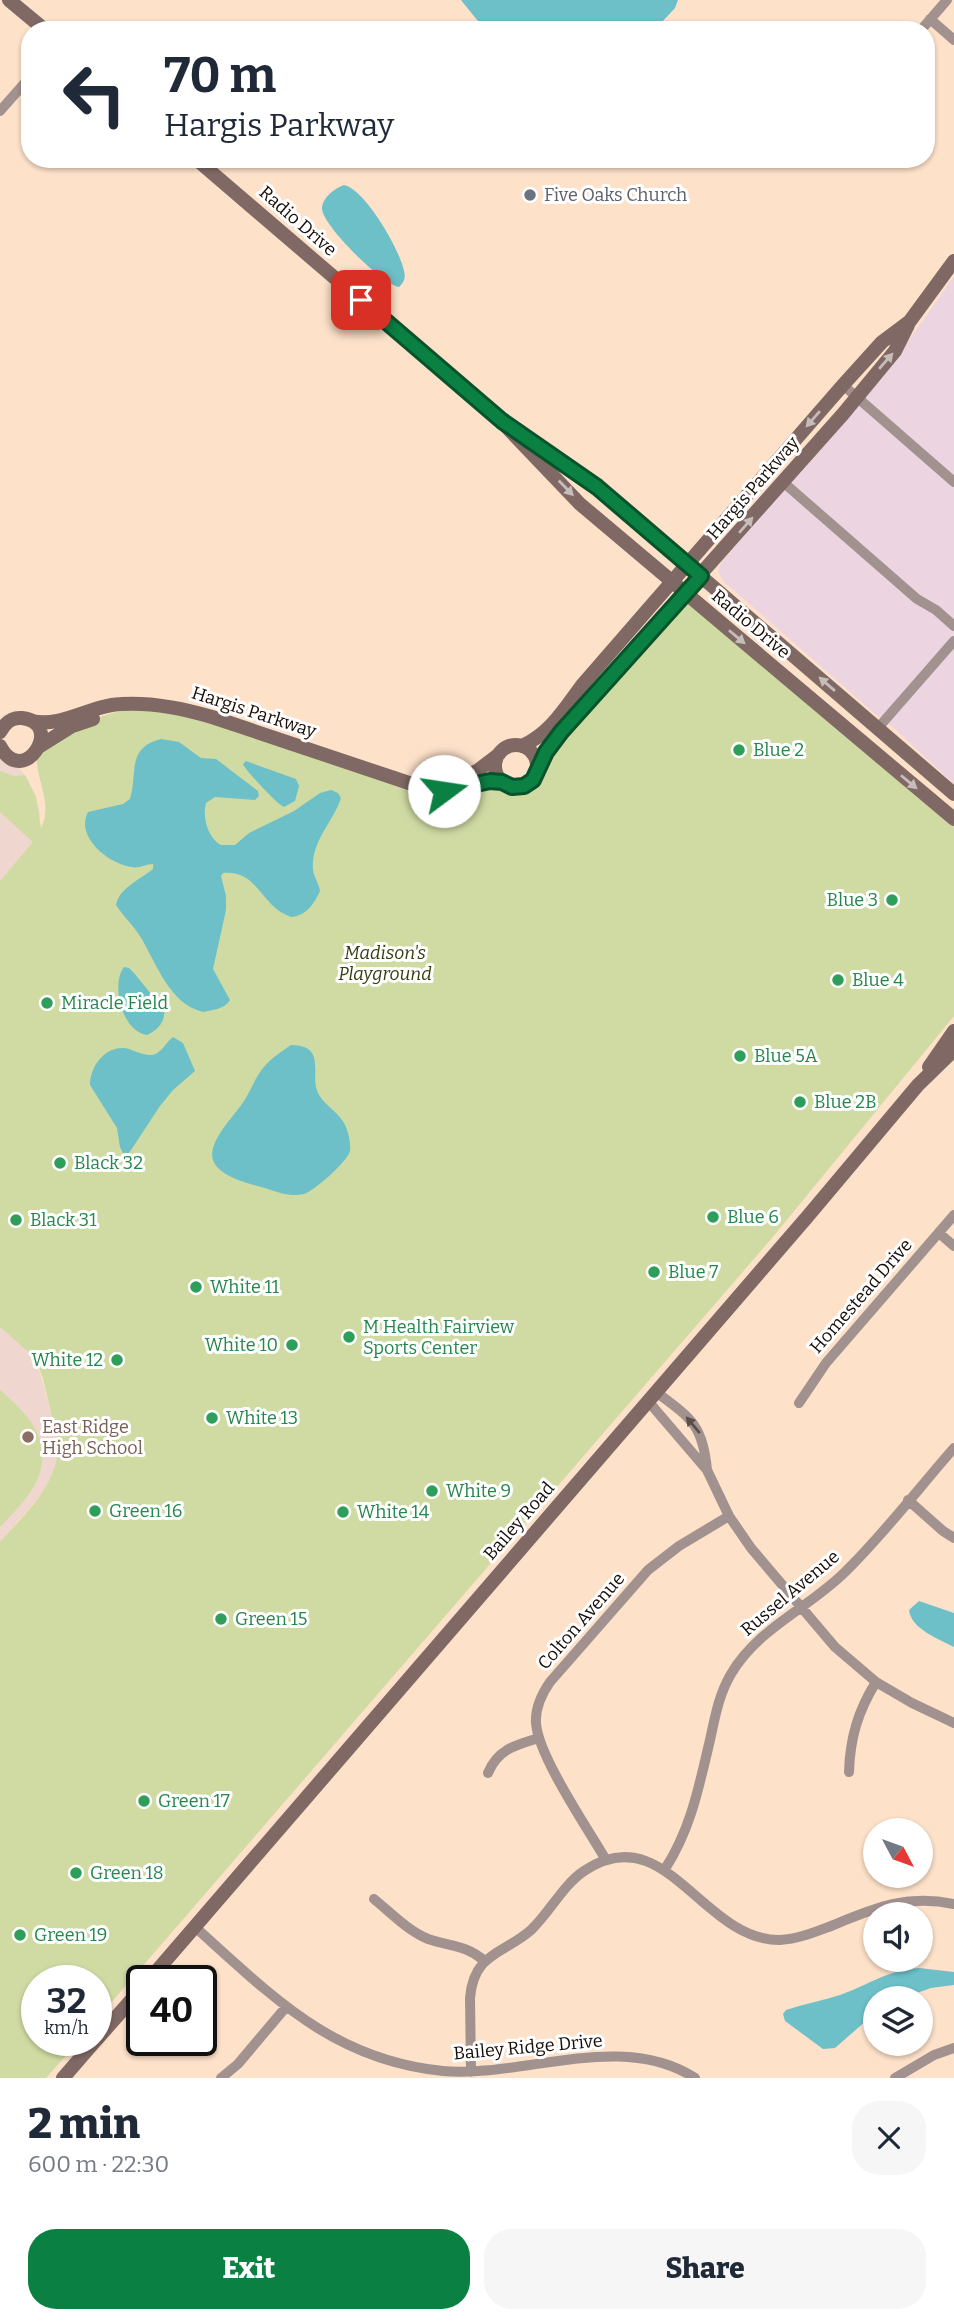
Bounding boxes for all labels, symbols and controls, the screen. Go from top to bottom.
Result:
text: 70 m [164,46,276,105]
icon: left [49,49,140,140]
text: Hargis Parkway [164,106,394,144]
street label: Radio Drive [255,181,341,261]
place label: Five Oaks Church [544,184,687,206]
marker: Five Oaks Church [522,187,538,203]
pin [331,270,391,330]
icon: arrive [342,281,380,319]
one-way arrow [878,353,894,370]
one-way arrow [806,410,821,427]
street label: Hargis Parkway [702,432,804,544]
one-way arrow [557,480,574,497]
one-way arrow [738,516,753,533]
street label: Radio Drive [707,585,795,663]
one-way arrow [729,629,746,644]
one-way arrow [818,677,835,692]
street label: Hargis Parkway [189,682,319,743]
place label: Blue 2 [753,739,804,761]
marker: Blue 2 [731,742,747,758]
position arrow [407,754,481,828]
one-way arrow [901,774,918,789]
place label: Blue 3 [827,889,878,911]
marker: Blue 3 [884,892,900,908]
park label: Madison's Playground [338,942,432,985]
place label: Blue 4 [852,969,904,991]
marker: Blue 4 [830,972,846,988]
place label: Miracle Field [61,992,168,1014]
marker: Miracle Field [39,995,55,1011]
place label: Blue 5A [754,1045,818,1067]
marker: Blue 5A [732,1048,748,1064]
place label: Blue 2B [814,1091,877,1113]
marker: Blue 2B [792,1094,808,1110]
place label: Black 32 [74,1152,143,1174]
marker: Black 32 [52,1155,68,1171]
place label: Blue 6 [727,1206,779,1228]
place label: Black 31 [30,1209,97,1231]
marker: Blue 6 [705,1209,721,1225]
marker: Black 31 [8,1212,24,1228]
street label: Homestead Drive [805,1234,917,1358]
place label: Blue 7 [668,1261,718,1283]
marker: Blue 7 [646,1264,662,1280]
place label: White 11 [210,1276,280,1298]
marker: White 11 [188,1279,204,1295]
place label: M Health Fairview Sports Center [363,1316,515,1359]
marker: M Health Fairview Sports Center [341,1329,357,1345]
place label: White 10 [205,1334,278,1356]
marker: White 10 [284,1337,300,1353]
place label: White 12 [31,1349,103,1371]
marker: White 12 [109,1352,125,1368]
place label: White 13 [226,1407,298,1429]
marker: White 13 [204,1410,220,1426]
place label: East Ridge High School [42,1416,143,1459]
one-way arrow [685,1416,700,1434]
marker: East Ridge High School [20,1429,36,1445]
street label: Bailey Road [479,1477,559,1565]
place label: White 9 [446,1480,511,1502]
marker: White 9 [424,1483,440,1499]
place label: Green 16 [109,1500,182,1522]
place label: White 14 [357,1501,430,1523]
marker: Green 16 [87,1503,103,1519]
marker: White 14 [335,1504,351,1520]
street label: Russel Avenue [736,1545,844,1641]
street label: Colton Avenue [533,1568,629,1674]
place label: Green 15 [235,1608,307,1630]
marker: Green 15 [213,1611,229,1627]
place label: Green 17 [158,1790,230,1812]
marker: Green 17 [136,1793,152,1809]
north arrow [863,1818,933,1888]
map controls [863,1818,933,2056]
place label: Green 18 [90,1862,164,1884]
marker: Green 18 [68,1865,84,1881]
button: sound [863,1902,933,1972]
place label: Green 19 [34,1924,107,1946]
marker: Green 19 [12,1927,28,1943]
speed limit sign: 40 [126,1965,217,2056]
text: 32 [47,1980,86,2022]
button: layers [863,1986,933,2056]
text: km/h [44,2017,89,2039]
street label: Bailey Ridge Drive [453,2030,603,2064]
text: 2 min [28,2099,140,2149]
button: close [852,2101,926,2175]
text: 600 m · 22:30 [28,2150,169,2178]
button: Exit [28,2229,470,2309]
button: Share [484,2229,926,2309]

